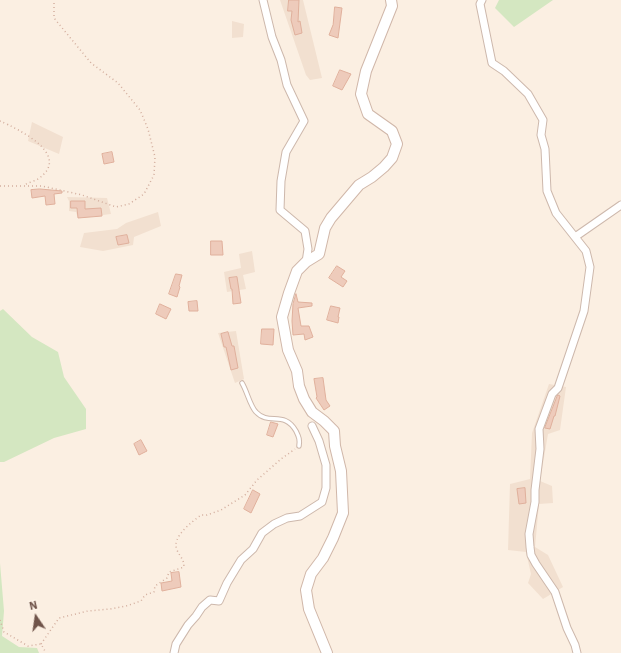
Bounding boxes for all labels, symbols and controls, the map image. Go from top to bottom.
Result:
north arrow [16,597,56,637]
text: N [28,598,39,613]

